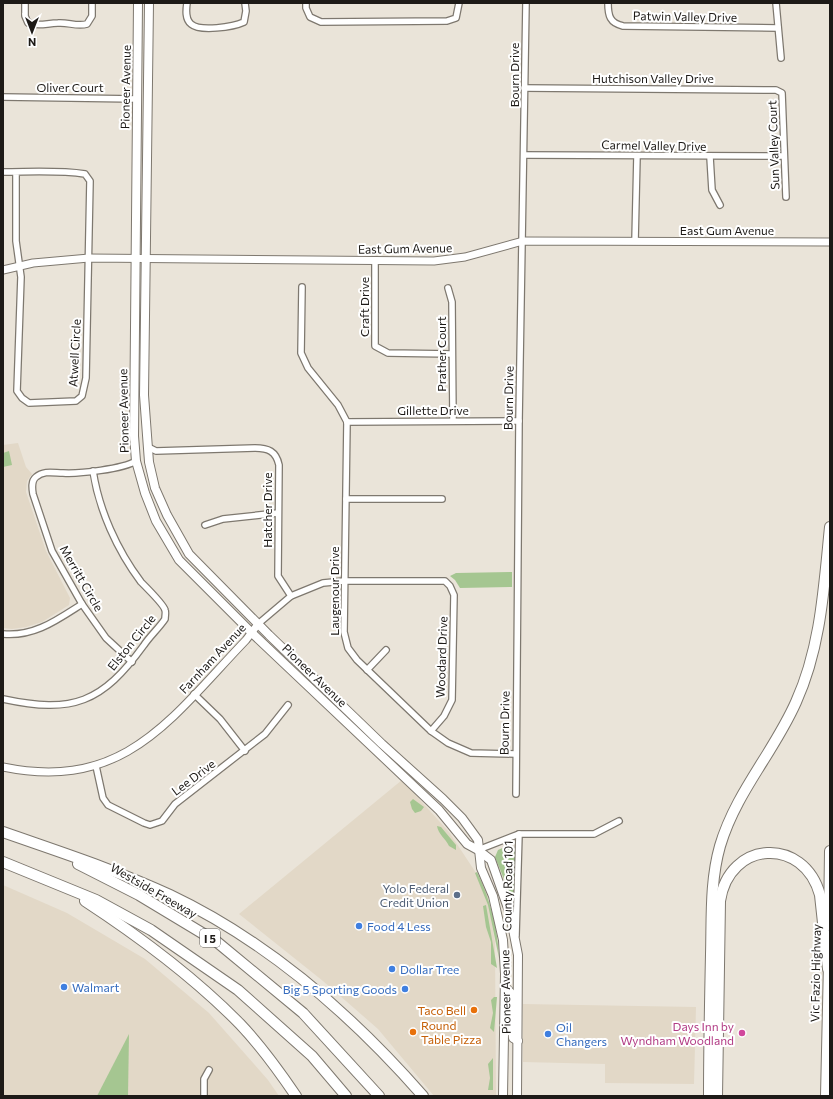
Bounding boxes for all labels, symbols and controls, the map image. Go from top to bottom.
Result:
street label: Patwin Valley Drive [633,8,737,24]
north arrow [12,12,52,52]
text: N [28,36,36,49]
street label: Bourn Drive [507,43,521,107]
street label: Pioneer Avenue [117,45,133,129]
street label: Hutchison Valley Drive [592,71,714,85]
street label: Oliver Court [36,80,104,94]
street label: Sun Valley Court [764,100,782,190]
street label: Carmel Valley Drive [601,137,707,153]
street label: East Gum Avenue [680,223,774,237]
street label: East Gum Avenue [358,240,452,256]
street label: Craft Drive [357,277,371,337]
street label: Prather Court [434,316,448,392]
street label: Atwell Circle [65,319,83,387]
street label: Bourn Drive [500,366,516,430]
street label: Pioneer Avenue [115,369,131,453]
street label: Gillette Drive [397,403,469,417]
street label: Hatcher Drive [260,472,274,548]
street label: Merritt Circle [57,543,107,613]
street label: Laugenour Drive [327,546,341,636]
street label: Elston Circle [104,611,158,673]
street label: Woodard Drive [433,616,449,698]
street label: Farnham Avenue [176,620,248,696]
street label: Pioneer Avenue [280,641,350,709]
street label: Bourn Drive [496,691,512,755]
street label: Lee Drive [168,756,218,798]
street label: County Road 101 [499,840,515,932]
street label: Westside Freeway [108,859,200,921]
place label: Yolo Federal Credit Union [380,881,449,909]
marker: Yolo Federal Credit Union [452,890,462,900]
place label: Food 4 Less [367,919,431,933]
marker: Food 4 Less [354,921,364,931]
street label: Vic Fazio Highway [807,924,823,1022]
road number: I 5 [200,929,220,947]
street label: Pioneer Avenue [497,950,513,1034]
place label: Dollar Tree [400,962,459,976]
marker: Dollar Tree [387,964,397,974]
place label: Walmart [72,980,119,994]
marker: Walmart [59,982,69,992]
place label: Big 5 Sporting Goods [283,982,397,996]
marker: Big 5 Sporting Goods [400,984,410,994]
place label: Taco Bell [417,1003,466,1017]
marker: Taco Bell [469,1005,479,1015]
place label: Round Table Pizza [421,1018,482,1046]
place label: Days Inn by Wyndham Woodland [620,1019,734,1047]
place label: Oil Changers [556,1020,607,1048]
marker: Round Table Pizza [408,1027,418,1037]
marker: Days Inn by Wyndham Woodland [737,1028,747,1038]
marker: Oil Changers [543,1029,553,1039]

